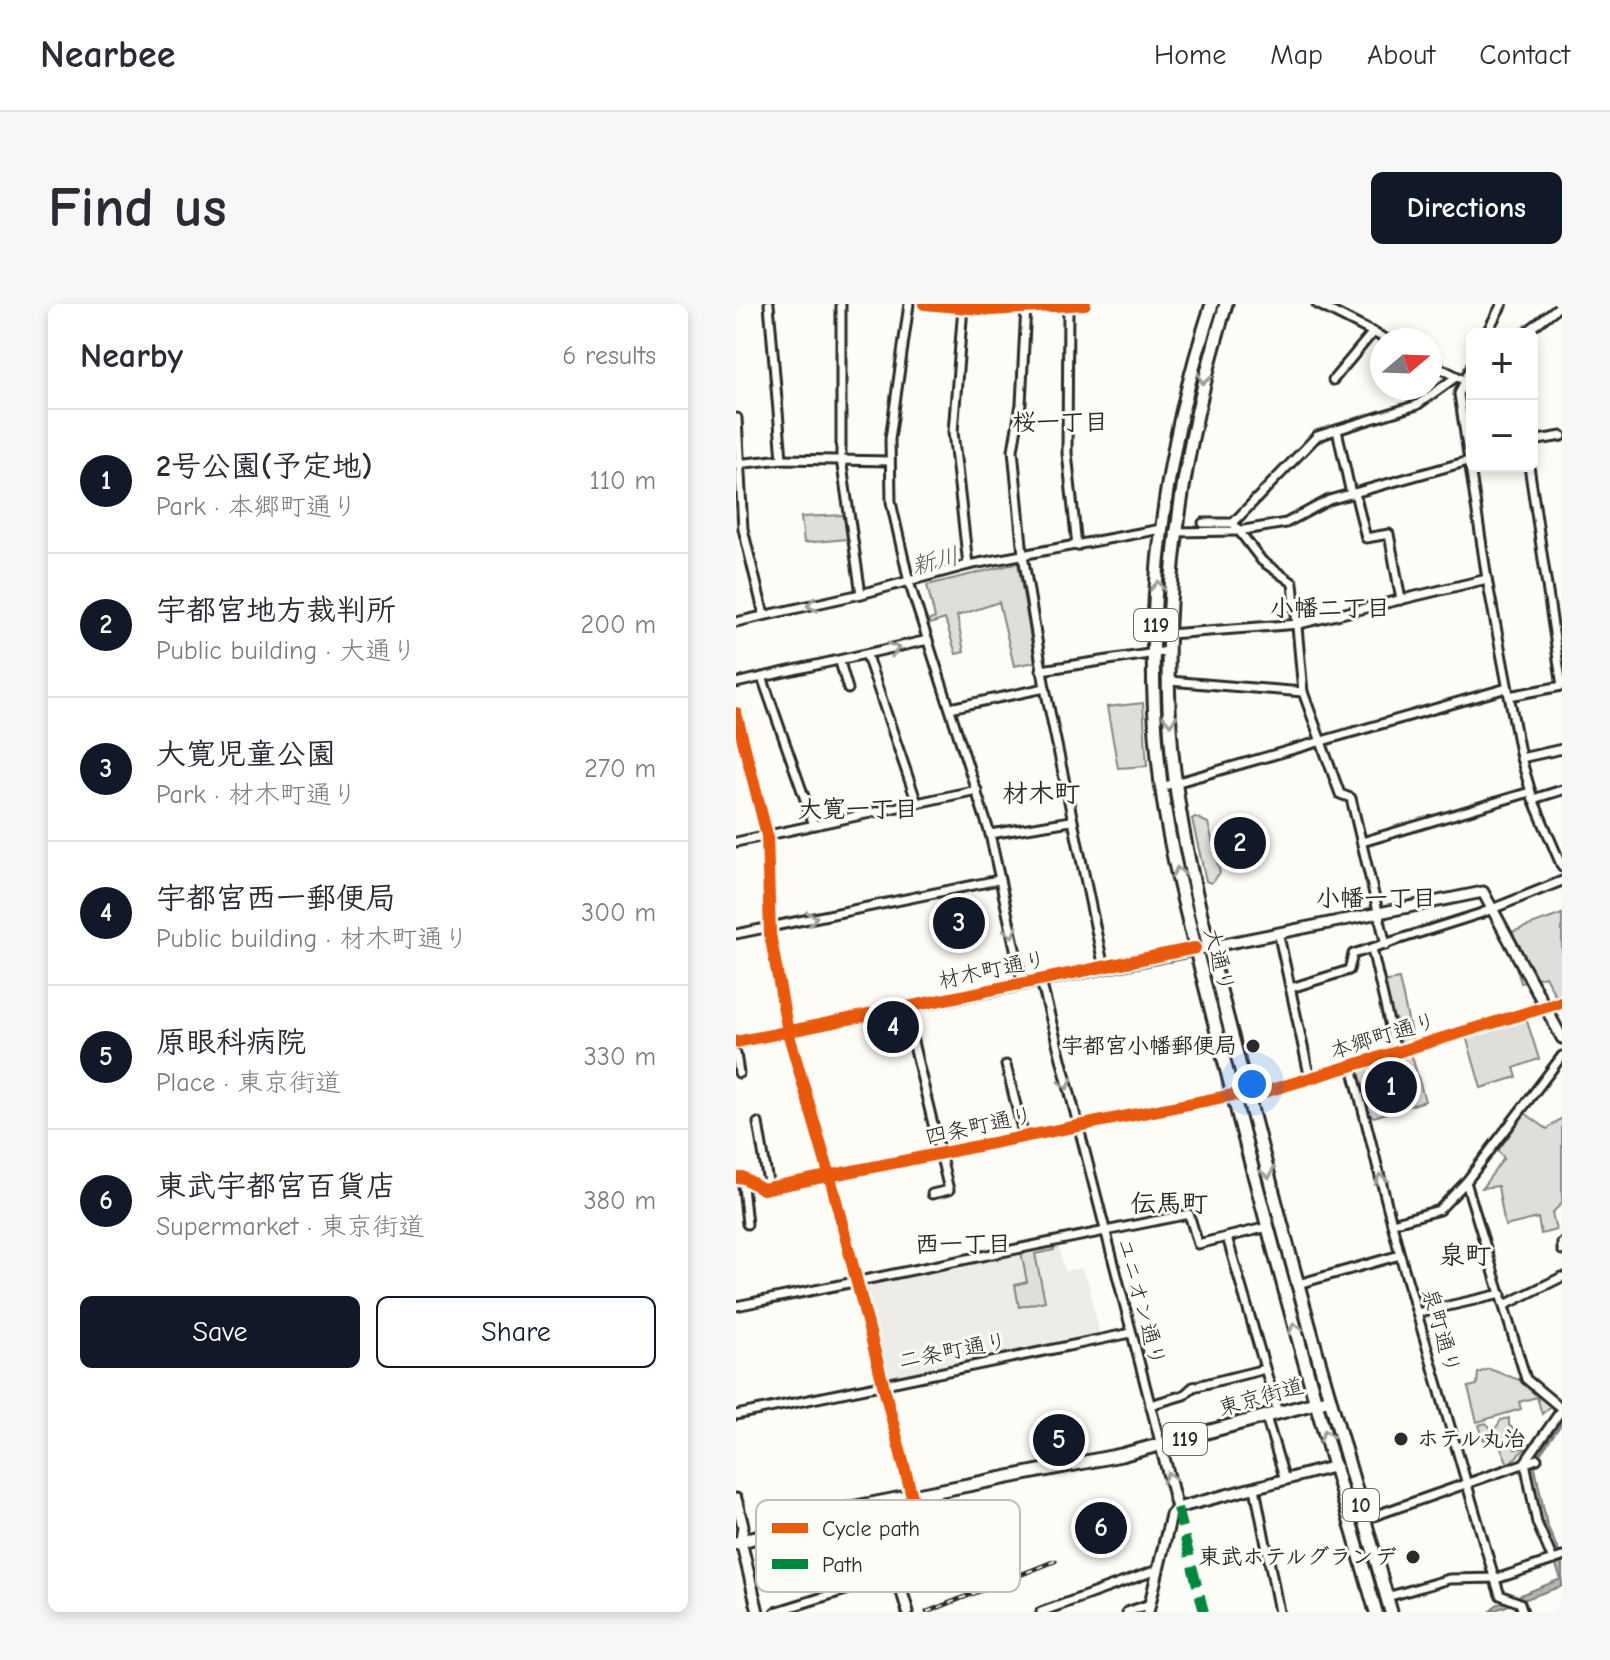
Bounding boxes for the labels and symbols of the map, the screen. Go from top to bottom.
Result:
north arrow [1370,328,1442,400]
one-way arrow [1196,372,1213,385]
district label: 桜一丁目 [1012,408,1108,436]
water label: 新川 [908,542,962,580]
one-way arrow [1150,579,1167,592]
district label: 小幡二丁目 [1270,594,1390,622]
one-way arrow [805,596,819,613]
road number: 119 [1134,609,1178,641]
one-way arrow [887,642,901,659]
one-way arrow [1162,714,1179,727]
district label: 材木町 [1002,779,1080,809]
district label: 大寛一丁目 [798,795,918,823]
pin: 2 [1214,813,1266,873]
one-way arrow [1170,866,1187,879]
district label: 小幡一丁目 [1316,884,1436,912]
pin: 3 [933,893,985,953]
one-way arrow [806,911,819,928]
one-way arrow [1001,925,1018,939]
street label: 大通り [1198,925,1240,995]
street label: 材木町通り [935,946,1049,994]
pin: 4 [867,997,919,1057]
street label: 本郷町通り [1327,1007,1439,1065]
place label: 宇都宮小幡郵便局 [1061,1033,1237,1059]
marker: 宇都宮小幡郵便局 [1244,1037,1262,1055]
pin: 1 [1365,1057,1417,1117]
your location [1232,1064,1272,1104]
one-way arrow [1057,1076,1074,1090]
street label: 四条町通り [922,1102,1036,1150]
one-way arrow [1259,1165,1276,1179]
one-way arrow [1373,1172,1390,1186]
district label: 伝馬町 [1130,1189,1208,1219]
district label: 西一丁目 [915,1230,1011,1258]
street label: ユニオン通り [1111,1235,1171,1369]
district label: 泉町 [1439,1241,1491,1271]
street label: 泉町通り [1416,1285,1466,1377]
one-way arrow [1288,1321,1305,1335]
street label: 二条町通り [897,1328,1009,1374]
street label: 東京街道 [1215,1372,1307,1422]
pin: 5 [1033,1410,1085,1470]
road number: 119 [1163,1423,1207,1455]
place label: ホテル丸治 [1417,1426,1526,1452]
one-way arrow [1319,1428,1335,1442]
marker: ホテル丸治 [1392,1430,1410,1448]
one-way arrow [1162,1470,1178,1484]
road number: 10 [1343,1489,1379,1521]
pin: 6 [1075,1498,1127,1558]
legend [756,1500,1020,1592]
text: Cycle path [822,1516,920,1542]
place label: 東武ホテルグランデ [1199,1544,1397,1570]
marker: 東武ホテルグランデ [1404,1548,1422,1566]
text: Path [822,1552,863,1578]

